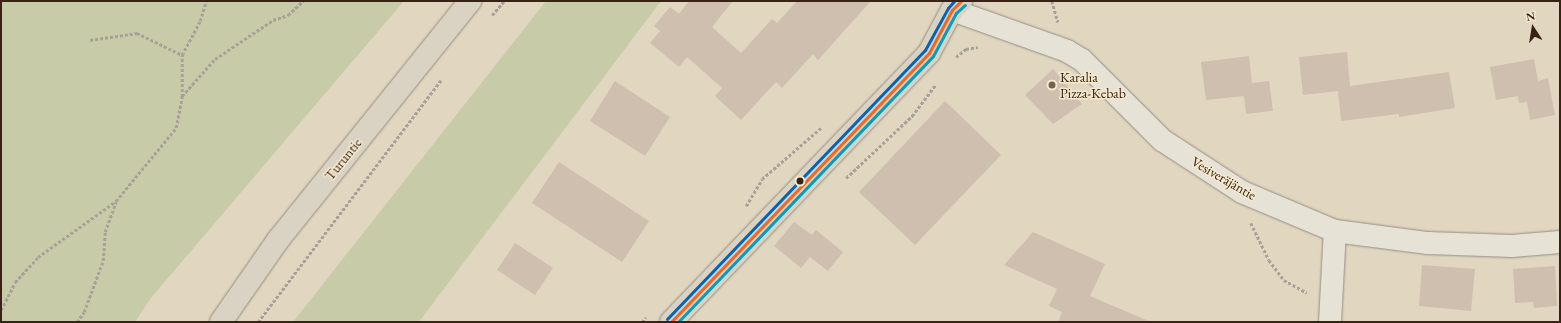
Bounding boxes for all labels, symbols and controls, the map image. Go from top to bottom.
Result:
north arrow [1513,8,1553,48]
text: N [1525,8,1536,24]
place label: Karalia Pizza-Kebab [1060,69,1126,102]
marker: Karalia Pizza-Kebab [1047,80,1057,90]
street label: Turuntie [321,134,365,184]
street label: Vesiveräjäntie [1189,153,1259,203]
unlabelled marker [795,176,805,186]

